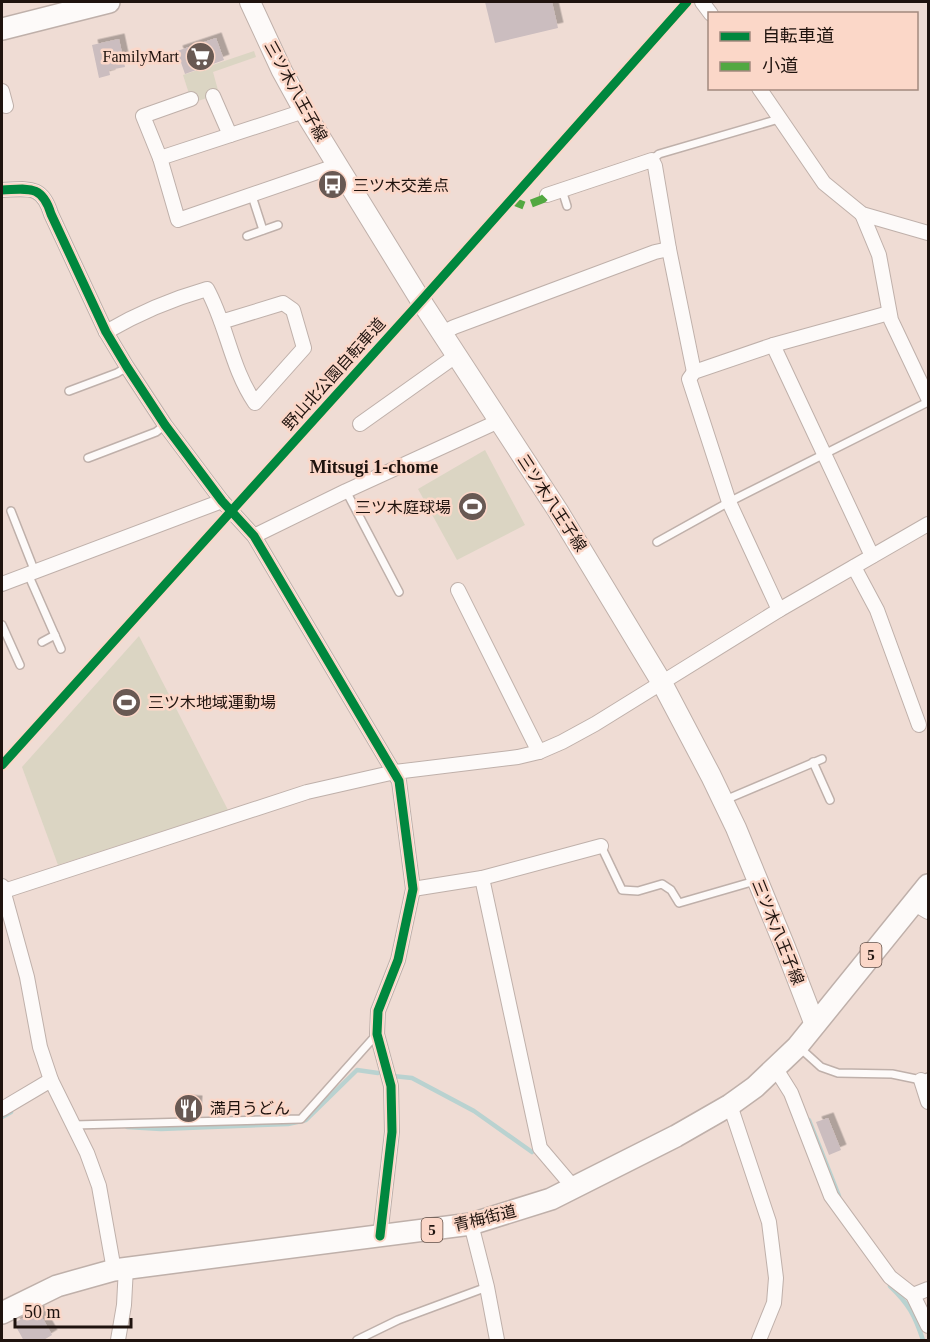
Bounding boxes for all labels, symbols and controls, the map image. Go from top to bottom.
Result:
legend [708,12,918,90]
text: 自転車道 [762,26,834,46]
street label: 三ツ木八王子線 [261,38,331,144]
supermarket icon: FamilyMart [184,40,216,72]
place label: FamilyMart [103,48,180,66]
text: 小道 [762,56,798,76]
bus stop icon: 三ツ木交差点 [316,169,348,201]
place label: 三ツ木交差点 [353,177,449,194]
street label: 野山北公園自転車道 [280,315,388,433]
street label: 三ツ木八王子線 [514,451,590,555]
district label: Mitsugi 1-chome [310,457,438,477]
sports icon: 三ツ木庭球場 [456,491,488,523]
place label: 三ツ木庭球場 [355,499,451,516]
sports icon: 三ツ木地域運動場 [111,686,143,718]
place label: 三ツ木地域運動場 [148,694,276,711]
street label: 三ツ木八王子線 [749,877,807,987]
road number: 5 [860,943,882,967]
restaurant icon: 満月うどん [173,1092,205,1124]
place label: 満月うどん [210,1100,290,1117]
street label: 青梅街道 [452,1202,518,1234]
road number: 5 [422,1218,442,1242]
scale bar [15,1291,130,1329]
text: 50 m [24,1302,61,1322]

